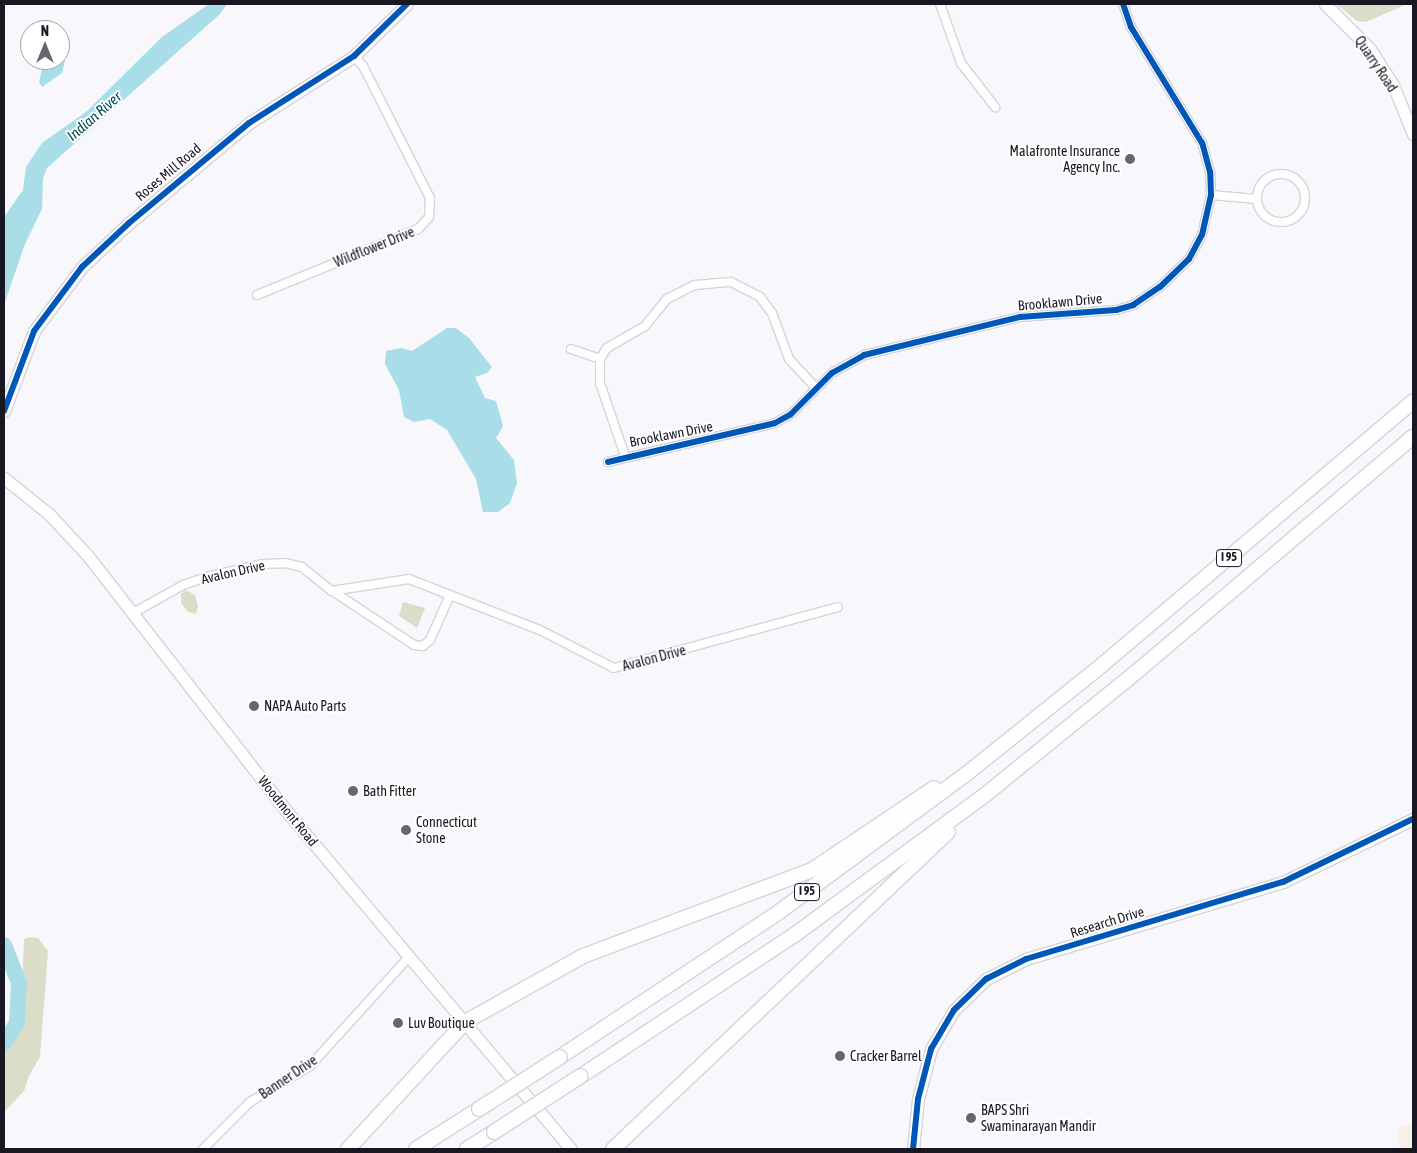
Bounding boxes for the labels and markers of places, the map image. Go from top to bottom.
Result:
place label: Malafronte Insurance Agency Inc. [1010,143,1120,176]
marker: Malafronte Insurance Agency Inc. [1124,153,1136,165]
place label: NAPA Auto Parts [264,698,346,714]
marker: NAPA Auto Parts [248,700,260,712]
place label: Bath Fitter [363,783,416,799]
marker: Bath Fitter [347,785,359,797]
place label: Connecticut Stone [416,814,477,846]
marker: Connecticut Stone [400,824,412,836]
place label: Luv Boutique [408,1015,475,1031]
marker: Luv Boutique [392,1017,404,1029]
place label: Cracker Barrel [850,1048,922,1064]
marker: Cracker Barrel [834,1050,846,1062]
place label: BAPS Shri Swaminarayan Mandir [981,1102,1096,1134]
marker: BAPS Shri Swaminarayan Mandir [965,1112,977,1124]

